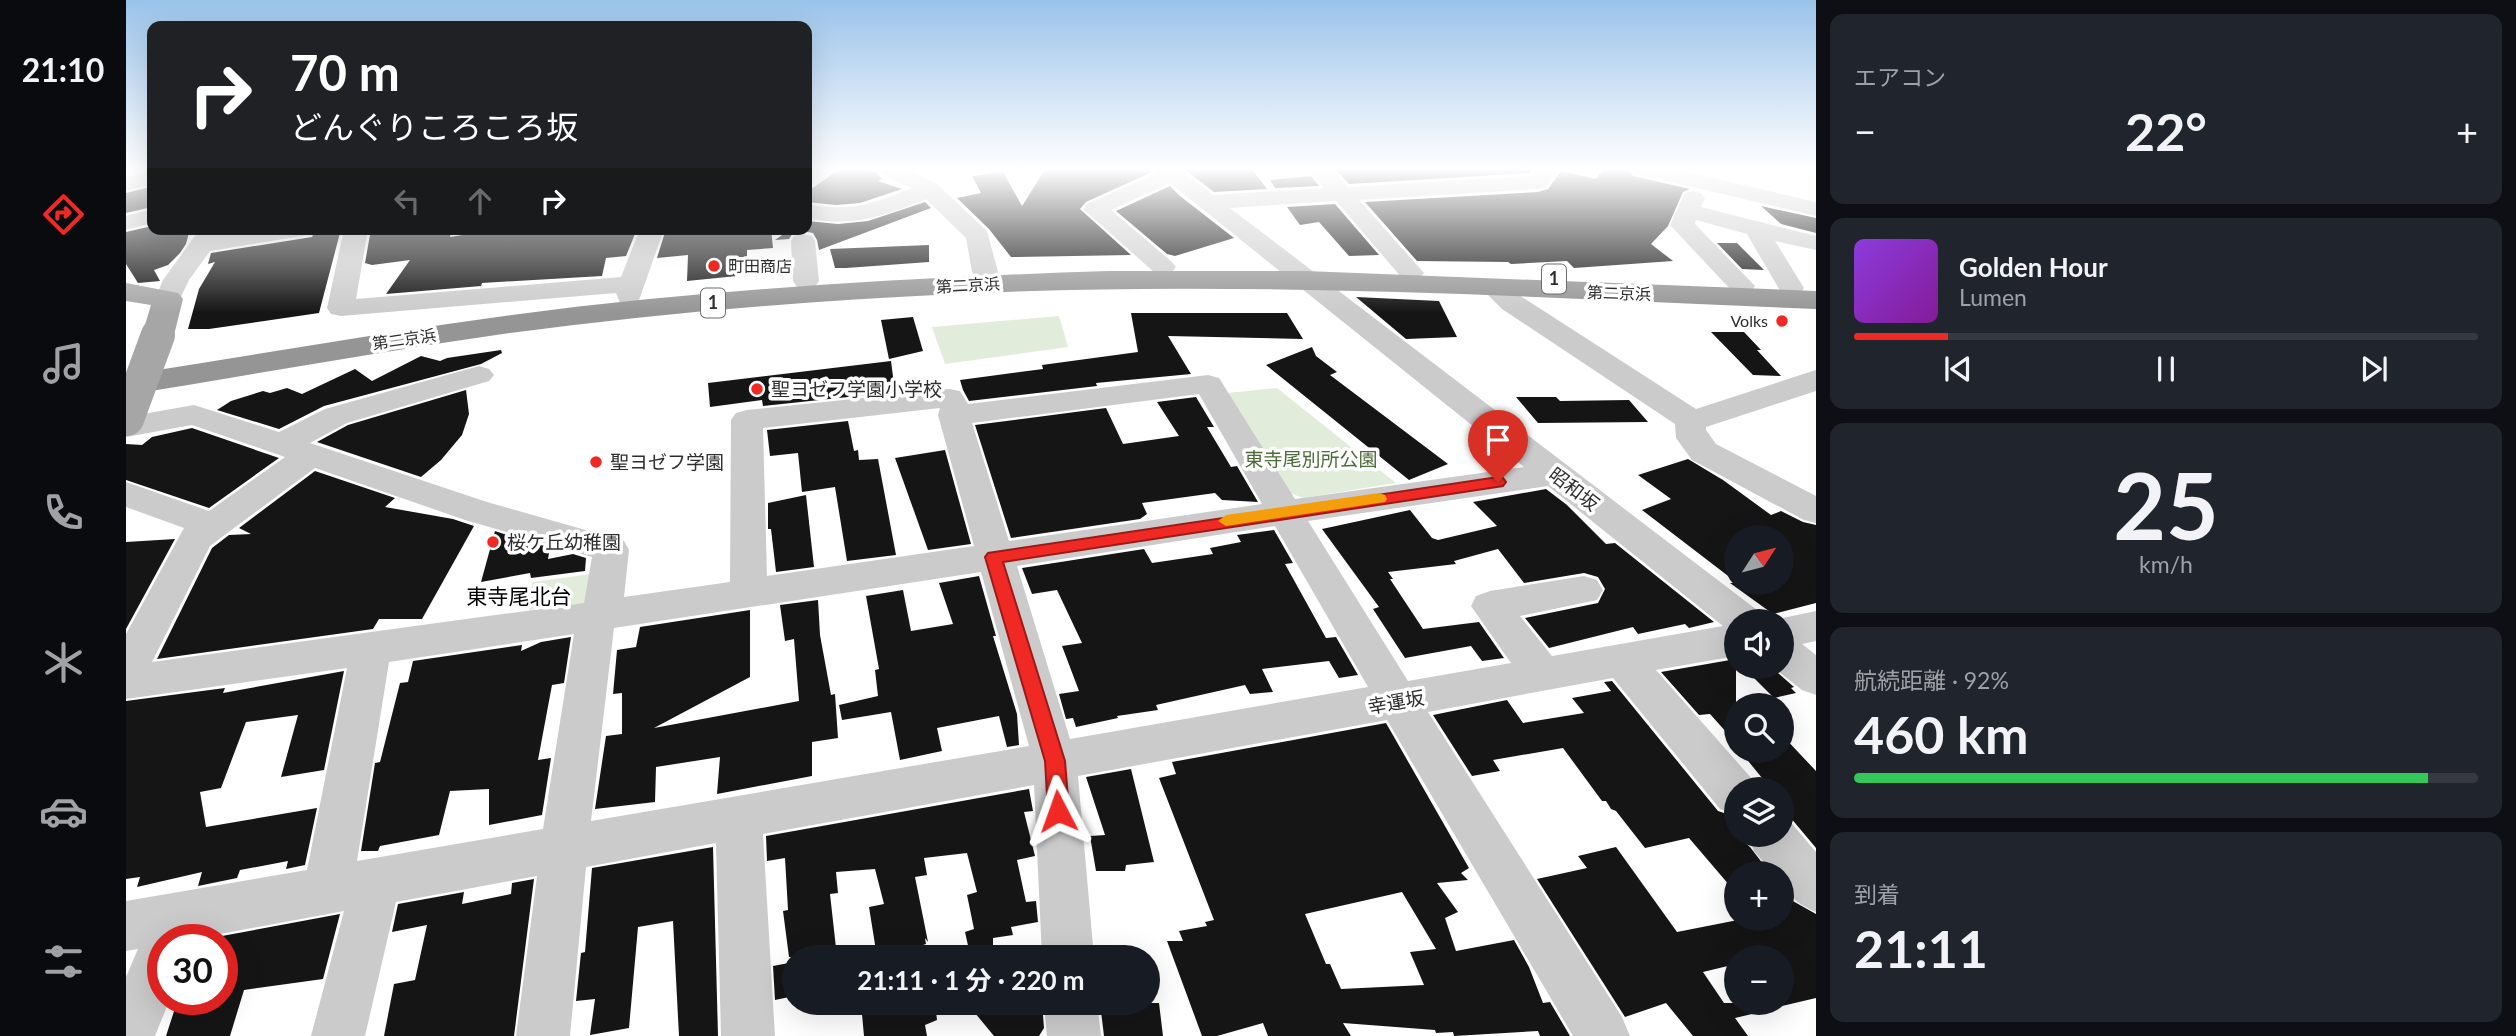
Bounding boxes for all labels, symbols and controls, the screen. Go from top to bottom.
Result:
text: 70 m [290,43,400,101]
icon: right [175,49,266,140]
text: 21:10 [22,50,104,89]
text: エアコン [1854,63,1946,91]
text: 22° [2125,100,2207,162]
text: どんぐりころころ坂 [290,107,578,146]
text: − [1854,108,1876,154]
text: + [2456,108,2478,154]
icon: left [388,182,426,220]
icon: ahead [461,182,499,220]
icon: right [534,182,572,220]
icon: directions [39,190,88,239]
text: Golden Hour [1959,251,2108,283]
place label: 町田商店 [728,256,792,275]
marker: 町田商店 [706,258,722,274]
road number: 1 [1542,264,1566,293]
street label: 第二京浜 [936,273,1000,296]
street label: 第二京浜 [1587,282,1651,303]
text: Lumen [1959,283,2027,311]
road number: 1 [701,288,725,318]
place label: Volks [1730,311,1768,330]
marker: Volks [1774,313,1790,329]
street label: 第二京浜 [371,325,437,352]
icon: music [39,339,88,388]
icon: previous [1939,350,1977,388]
icon: pause [2147,350,2185,388]
icon: next [2355,350,2393,388]
place label: 聖ヨゼフ学園小学校 [771,377,942,400]
marker: 聖ヨゼフ学園小学校 [749,381,765,397]
pin [1468,410,1528,482]
icon: arrive [1479,421,1517,459]
park label: 東寺尾別所公園 [1244,447,1378,470]
place label: 聖ヨゼフ学園 [610,450,724,473]
text: 25 [2113,450,2219,559]
marker: 聖ヨゼフ学園 [588,454,604,470]
street label: 昭和坂 [1545,462,1604,515]
icon: phone [39,488,88,537]
north arrow [1724,525,1794,595]
map controls [1724,525,1794,1015]
place label: 桜ケ丘幼稚園 [507,530,621,553]
marker: 桜ケ丘幼稚園 [485,534,501,550]
text: km/h [2139,550,2193,578]
district label: 東寺尾北台 [467,583,572,608]
button: sound [1724,609,1794,679]
icon: climate [39,638,88,687]
text: 航続距離 · 92% [1854,666,2009,694]
street label: 幸運坂 [1366,685,1426,718]
button: search [1724,693,1794,763]
text: 460 km [1854,703,2028,765]
position arrow [1021,774,1095,848]
button: layers [1724,777,1794,847]
icon: car [39,787,88,836]
button: + [1724,861,1794,931]
text: 到着 [1854,880,1900,908]
text: 21:11 [1854,917,1988,979]
speed limit sign: 30 [147,924,238,1015]
icon: filters [39,937,88,986]
button: − [1724,945,1794,1015]
text: 21:11 · 1 分 · 220 m [857,964,1085,996]

